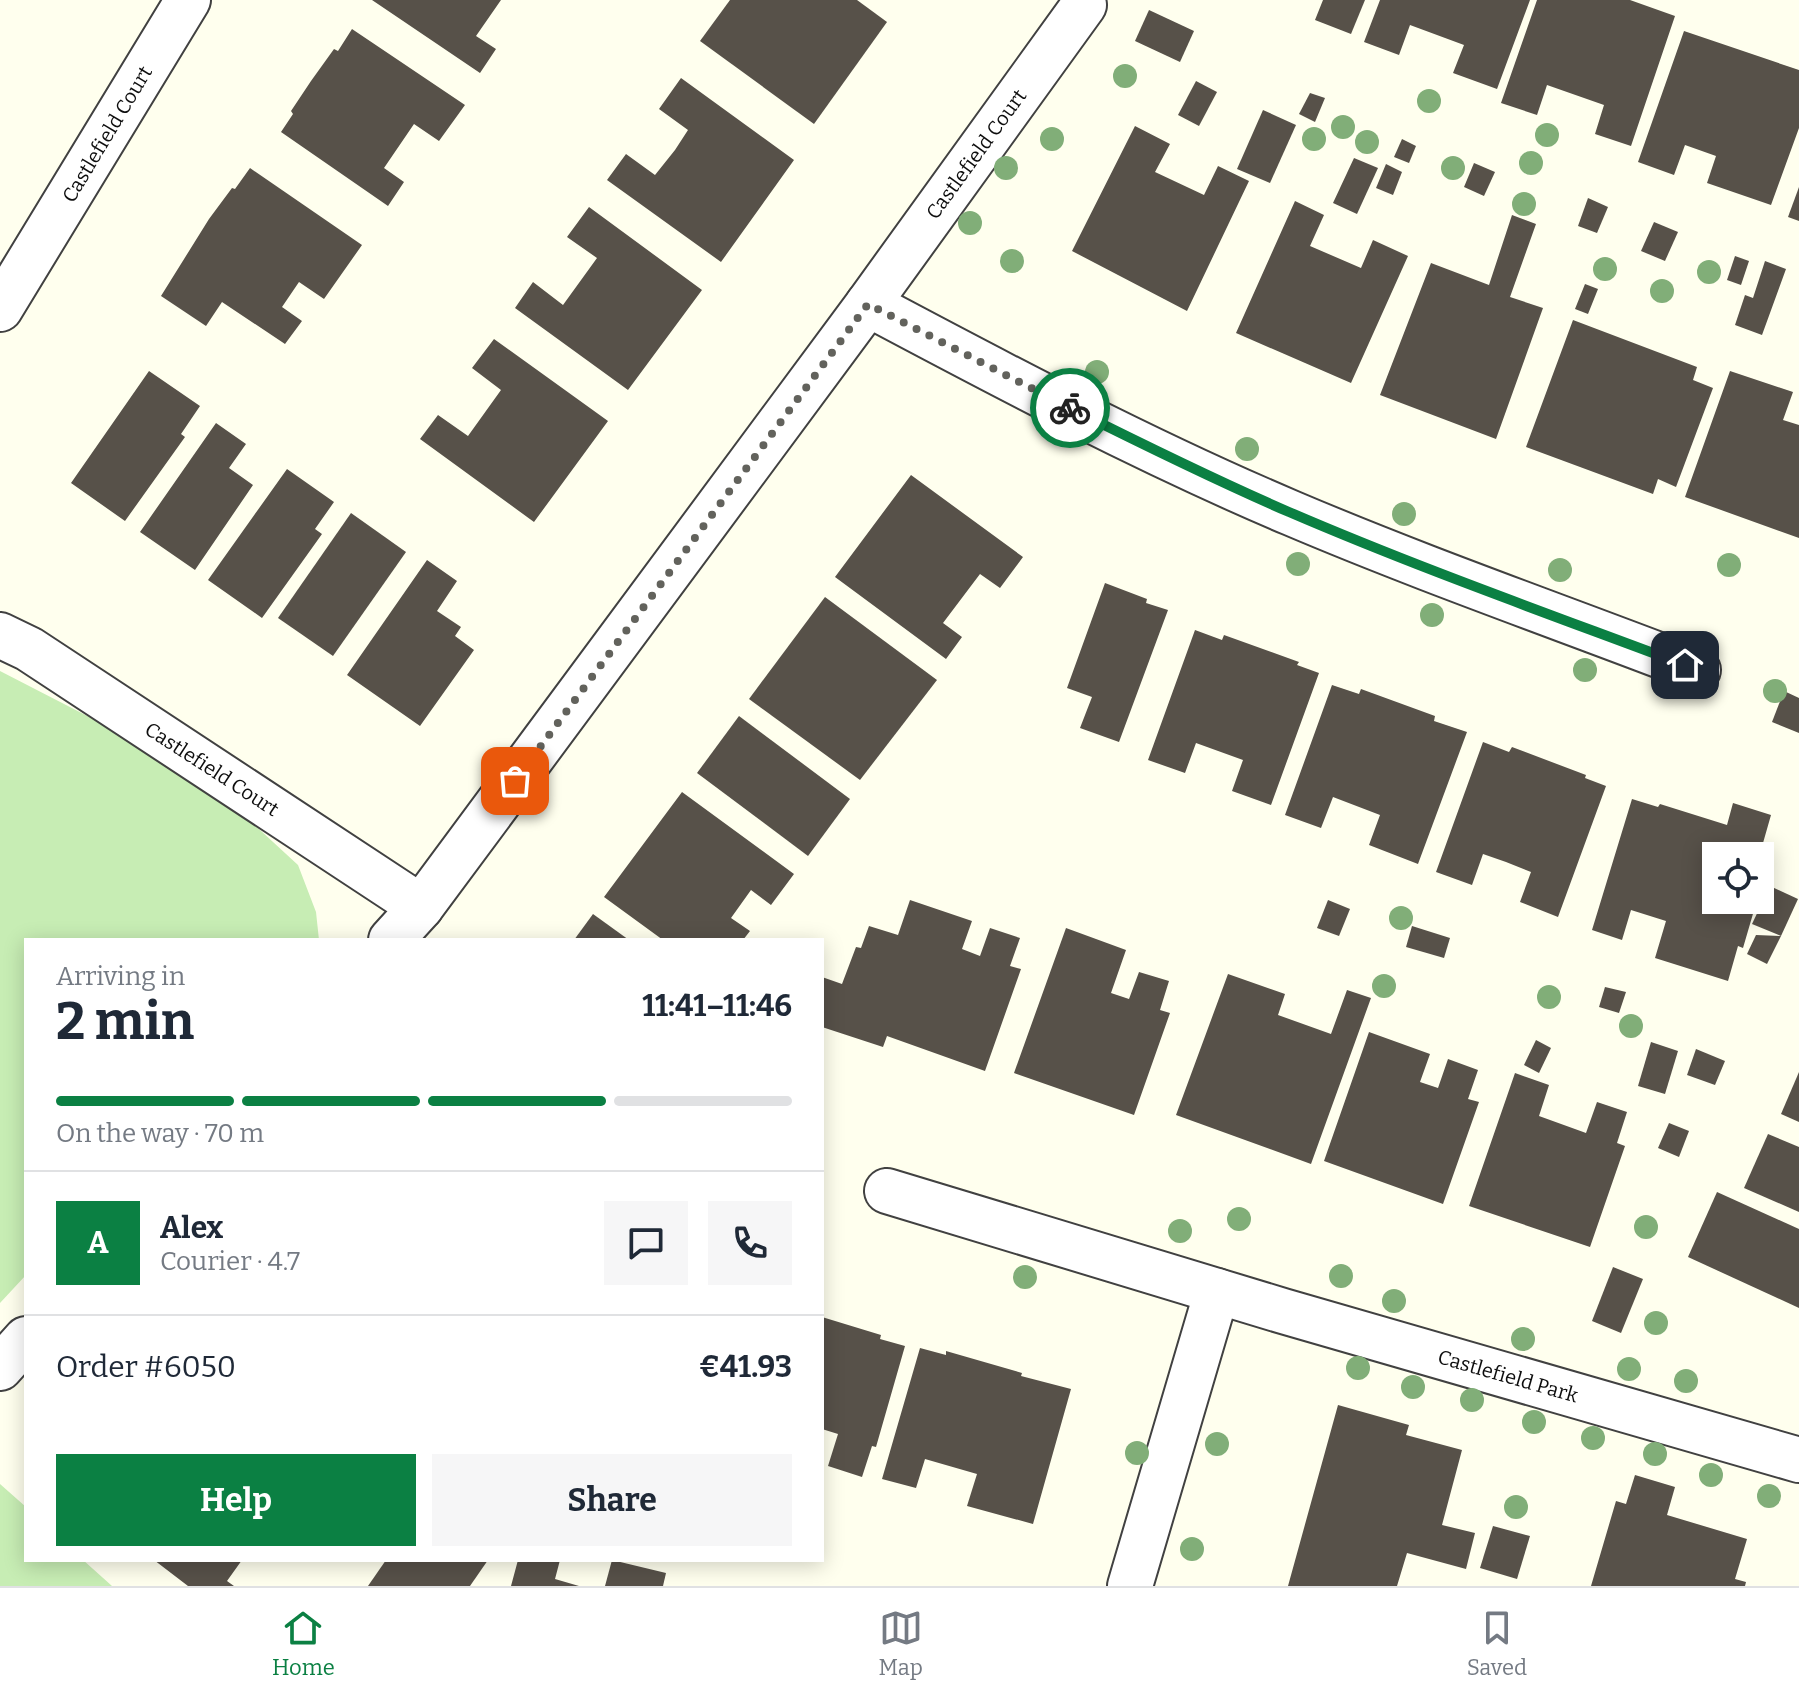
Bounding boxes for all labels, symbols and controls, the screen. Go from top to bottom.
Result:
street label: Castlefield Court [57,61,157,207]
street label: Castlefield Court [921,84,1031,224]
courier [1030,368,1110,448]
icon: bike [1048,386,1092,430]
pin [1651,631,1719,699]
icon: home [1663,643,1707,687]
street label: Castlefield Court [141,717,283,821]
pin [481,747,549,815]
icon: bag [493,759,537,803]
map controls [1702,842,1774,914]
button: locate [1702,842,1774,914]
text: Arriving in [56,961,185,992]
text: 11:41–11:46 [642,988,792,1024]
text: 2 min [56,990,194,1053]
text: On the way · 70 m [56,1118,264,1149]
button: chat [604,1201,688,1285]
button: phone [708,1201,792,1285]
text: Alex [160,1210,223,1246]
text: A [87,1225,109,1261]
text: Courier · 4.7 [160,1246,300,1277]
street label: Castlefield Park [1435,1345,1581,1408]
text: Order #6050 [56,1349,236,1385]
text: €41.93 [699,1349,792,1385]
button: Help [56,1454,416,1546]
button: Share [432,1454,792,1546]
tab: Home [272,1606,335,1681]
tab: Map [879,1606,923,1681]
tab: Saved [1467,1606,1527,1681]

